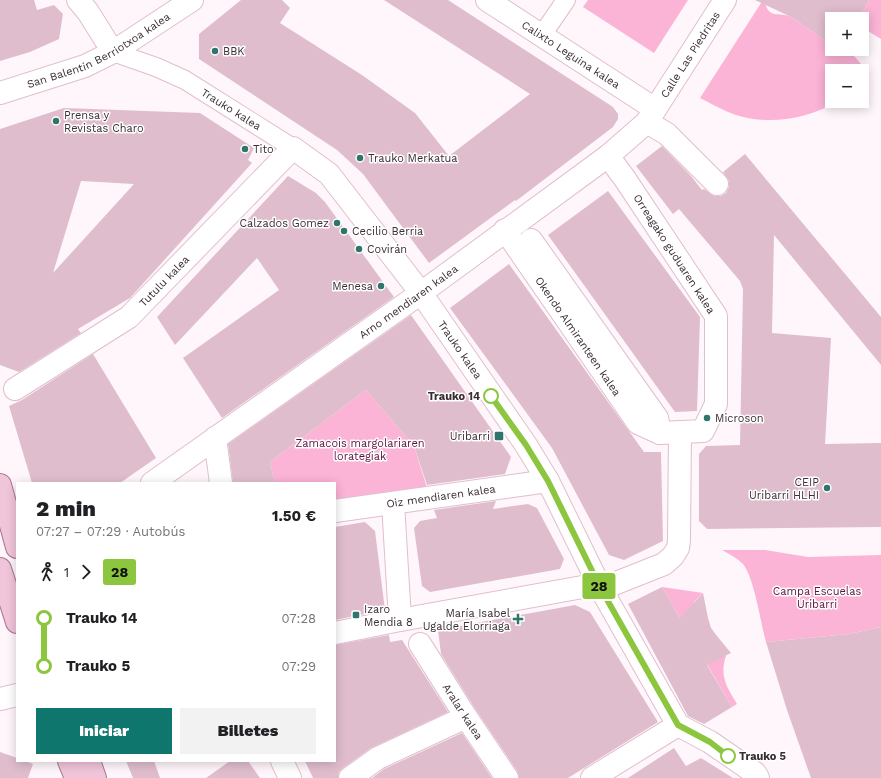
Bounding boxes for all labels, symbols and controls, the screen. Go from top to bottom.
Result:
street label: Calle Las Piedritas [658,9,723,100]
street label: San Balentin Berriotxoa kalea [25,10,172,91]
map controls [825,12,869,108]
button: + [825,12,869,56]
street label: Calixto Leguina kalea [519,18,622,91]
place label: BBK [223,45,245,58]
marker: BBK [210,46,220,56]
button: − [825,64,869,108]
street label: Trauko kalea [199,86,264,133]
place label: Prensa y Revistas Charo [64,109,144,135]
marker: Prensa y Revistas Charo [51,116,61,126]
place label: Tito [253,143,274,156]
marker: Tito [240,144,250,154]
place label: Trauko Merkatua [368,152,458,165]
marker: Trauko Merkatua [355,153,365,163]
street label: Orreagako guduaren kalea [630,192,718,316]
place label: Calzados Gomez [239,217,329,230]
marker: Calzados Gomez [332,218,342,228]
place label: Cecilio Berria [352,225,423,238]
marker: Cecilio Berria [339,226,349,236]
place label: Covirán [367,243,407,256]
marker: Covirán [354,244,364,254]
street label: Tutulu kalea [136,253,192,309]
street label: Arno mendiaren kalea [356,262,460,341]
street label: Okendo Almiranteen kalea [533,274,624,398]
place label: Menesa [332,280,373,293]
marker: Menesa [376,281,386,291]
street label: Trauko kalea [435,318,485,381]
marker: Trauko 14 [483,388,499,404]
place label: Trauko 14 [428,390,480,403]
place label: Microson [715,412,764,425]
marker: Microson [702,413,712,423]
place label: Uribarri [450,430,490,443]
marker: Uribarri [493,430,505,442]
park label: Zamacois margolariaren lorategiak [295,437,425,463]
place label: CEIP Uribarri HLHI [749,476,819,502]
street label: Oiz mendiaren kalea [386,482,496,510]
marker: CEIP Uribarri HLHI [822,483,832,493]
text: 2 min [36,496,96,521]
text: 1.50 € [272,507,316,525]
text: 07:27 – 07:29 · Autobús [36,524,185,539]
icon: walk [36,561,58,583]
icon: forward [75,561,97,583]
text: 28 [111,564,128,580]
text: 1 [64,565,69,580]
line badge: 28 [581,573,617,599]
text: 28 [590,578,608,594]
park label: Campa Escuelas Uribarri [773,585,861,611]
place label: Izaro Mendia 8 [364,603,413,629]
place label: María Isabel Ugalde Elorriaga [423,607,511,633]
text: Trauko 14 [66,609,137,627]
marker: Izaro Mendia 8 [351,610,361,620]
text: 07:28 [281,611,316,626]
marker: María Isabel Ugalde Elorriaga [513,614,523,624]
text: Trauko 5 [66,657,130,675]
text: 07:29 [281,659,316,674]
street label: Aralar kalea [440,681,486,742]
button: Iniciar [36,708,172,754]
button: Billetes [180,708,316,754]
marker: Trauko 5 [720,748,736,764]
place label: Trauko 5 [739,750,786,763]

